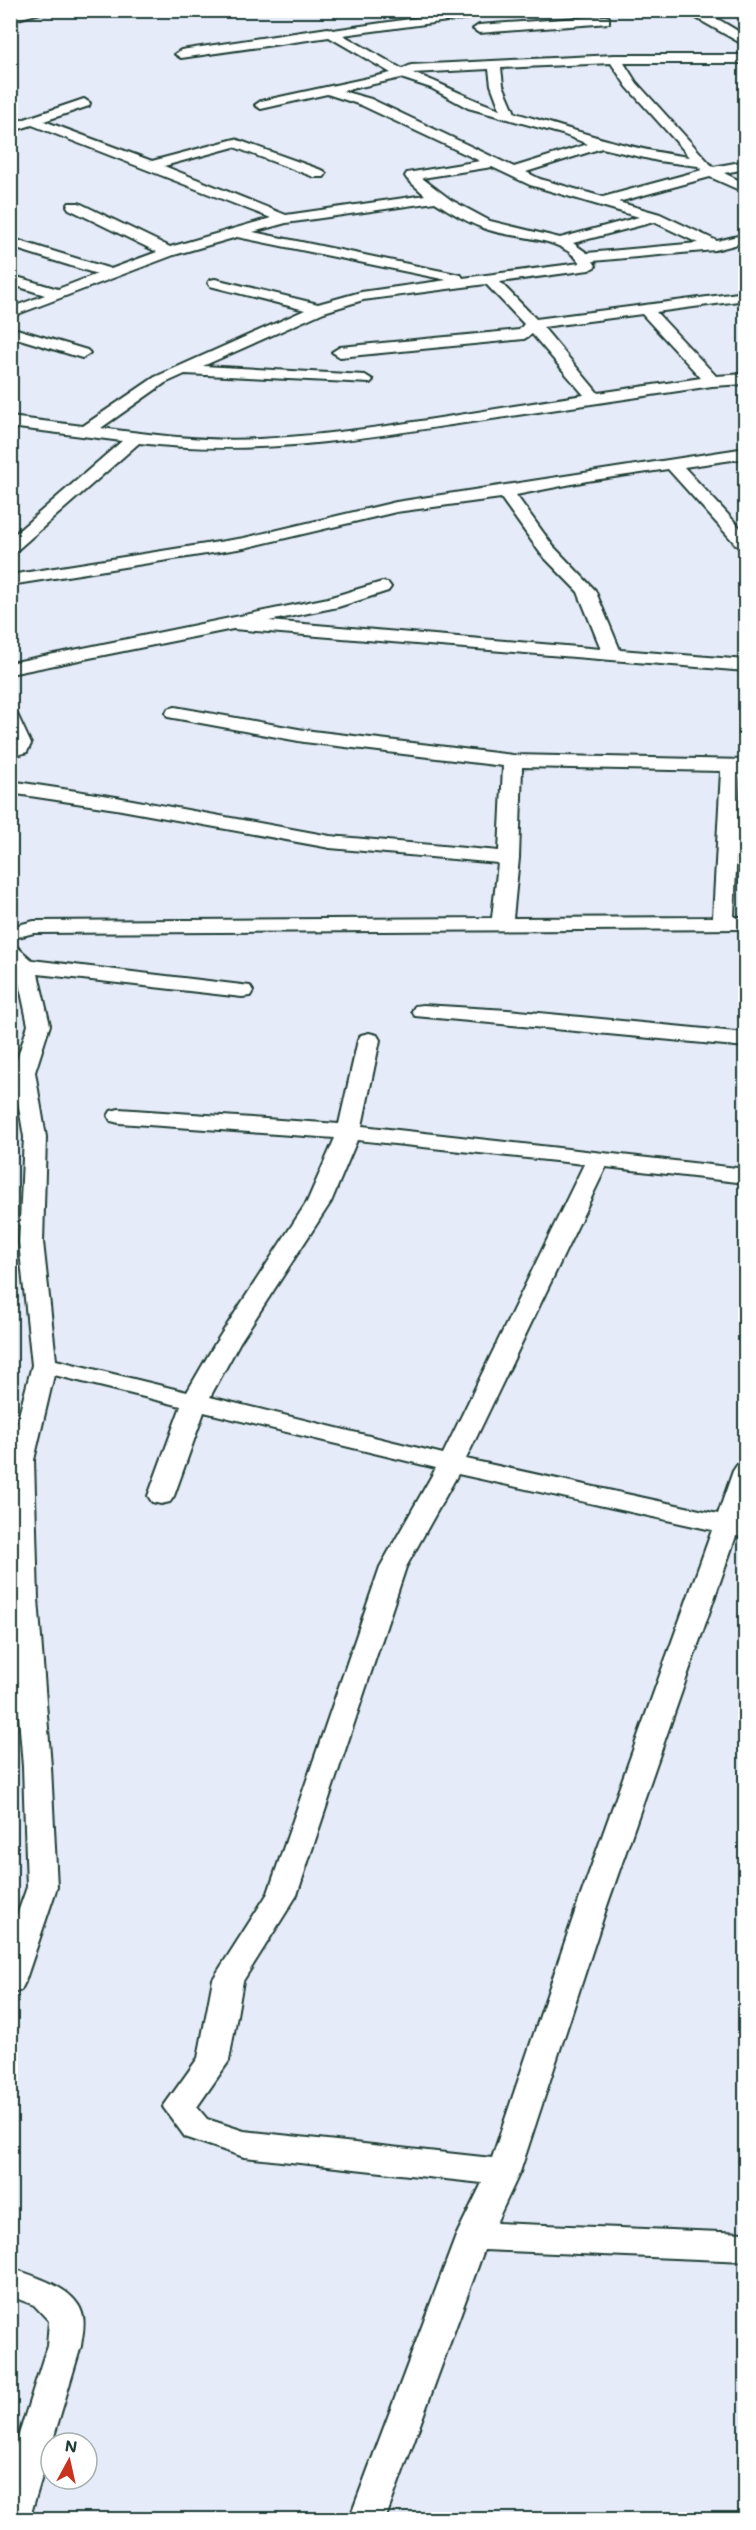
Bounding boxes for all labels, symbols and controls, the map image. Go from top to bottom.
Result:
north arrow [39,2431,99,2491]
text: N [64,2434,79,2457]

